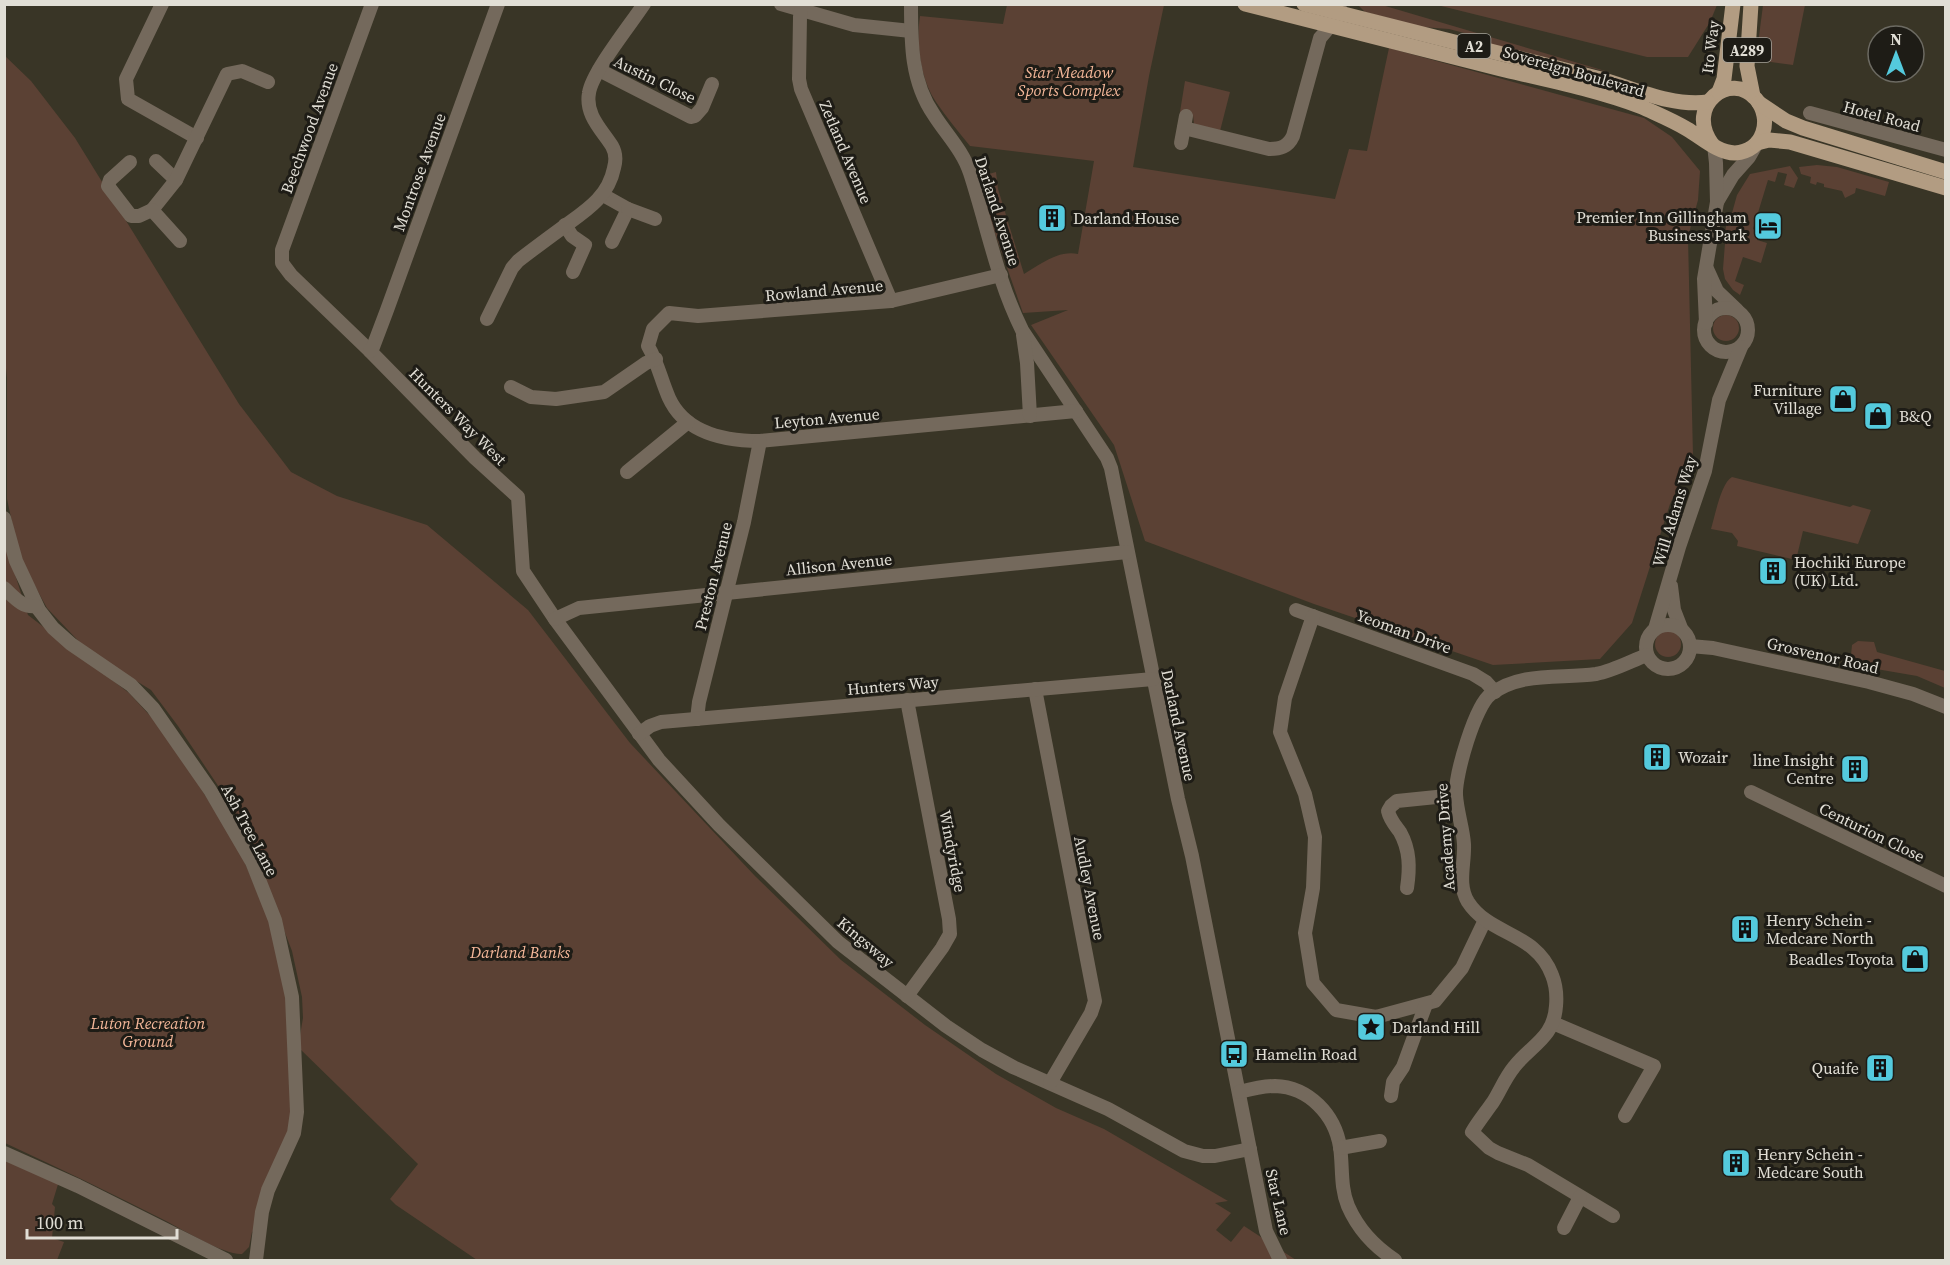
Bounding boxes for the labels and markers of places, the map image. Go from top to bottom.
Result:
building icon: Darland House [1036,202,1068,234]
place label: Premier Inn Gillingham Business Park [1576,206,1747,246]
place label: Darland House [1073,207,1180,229]
hotel icon: Premier Inn Gillingham Business Park [1752,210,1784,242]
place label: Furniture Village [1753,379,1822,419]
shop icon: Furniture Village [1827,383,1859,415]
shop icon: B&Q [1862,400,1894,432]
place label: B&Q [1899,405,1932,427]
place label: Hochiki Europe (UK) Ltd. [1794,551,1906,591]
building icon: Hochiki Europe (UK) Ltd. [1757,555,1789,587]
building icon: Wozair [1641,741,1673,773]
place label: Wozair [1678,746,1728,768]
place label: line Insight Centre [1753,749,1835,789]
building icon: line Insight Centre [1839,753,1871,785]
place label: Henry Schein - Medcare North [1766,909,1874,949]
building icon: Henry Schein - Medcare North [1729,913,1761,945]
shop icon: Beadles Toyota [1899,943,1931,975]
place label: Beadles Toyota [1788,948,1895,970]
place icon: Darland Hill [1355,1011,1387,1043]
place label: Darland Hill [1392,1016,1480,1038]
bus stop icon: Hamelin Road [1218,1038,1250,1070]
place label: Hamelin Road [1255,1043,1357,1065]
building icon: Quaife [1864,1052,1896,1084]
place label: Quaife [1812,1057,1859,1079]
place label: Henry Schein - Medcare South [1757,1143,1864,1183]
building icon: Henry Schein - Medcare South [1720,1147,1752,1179]

